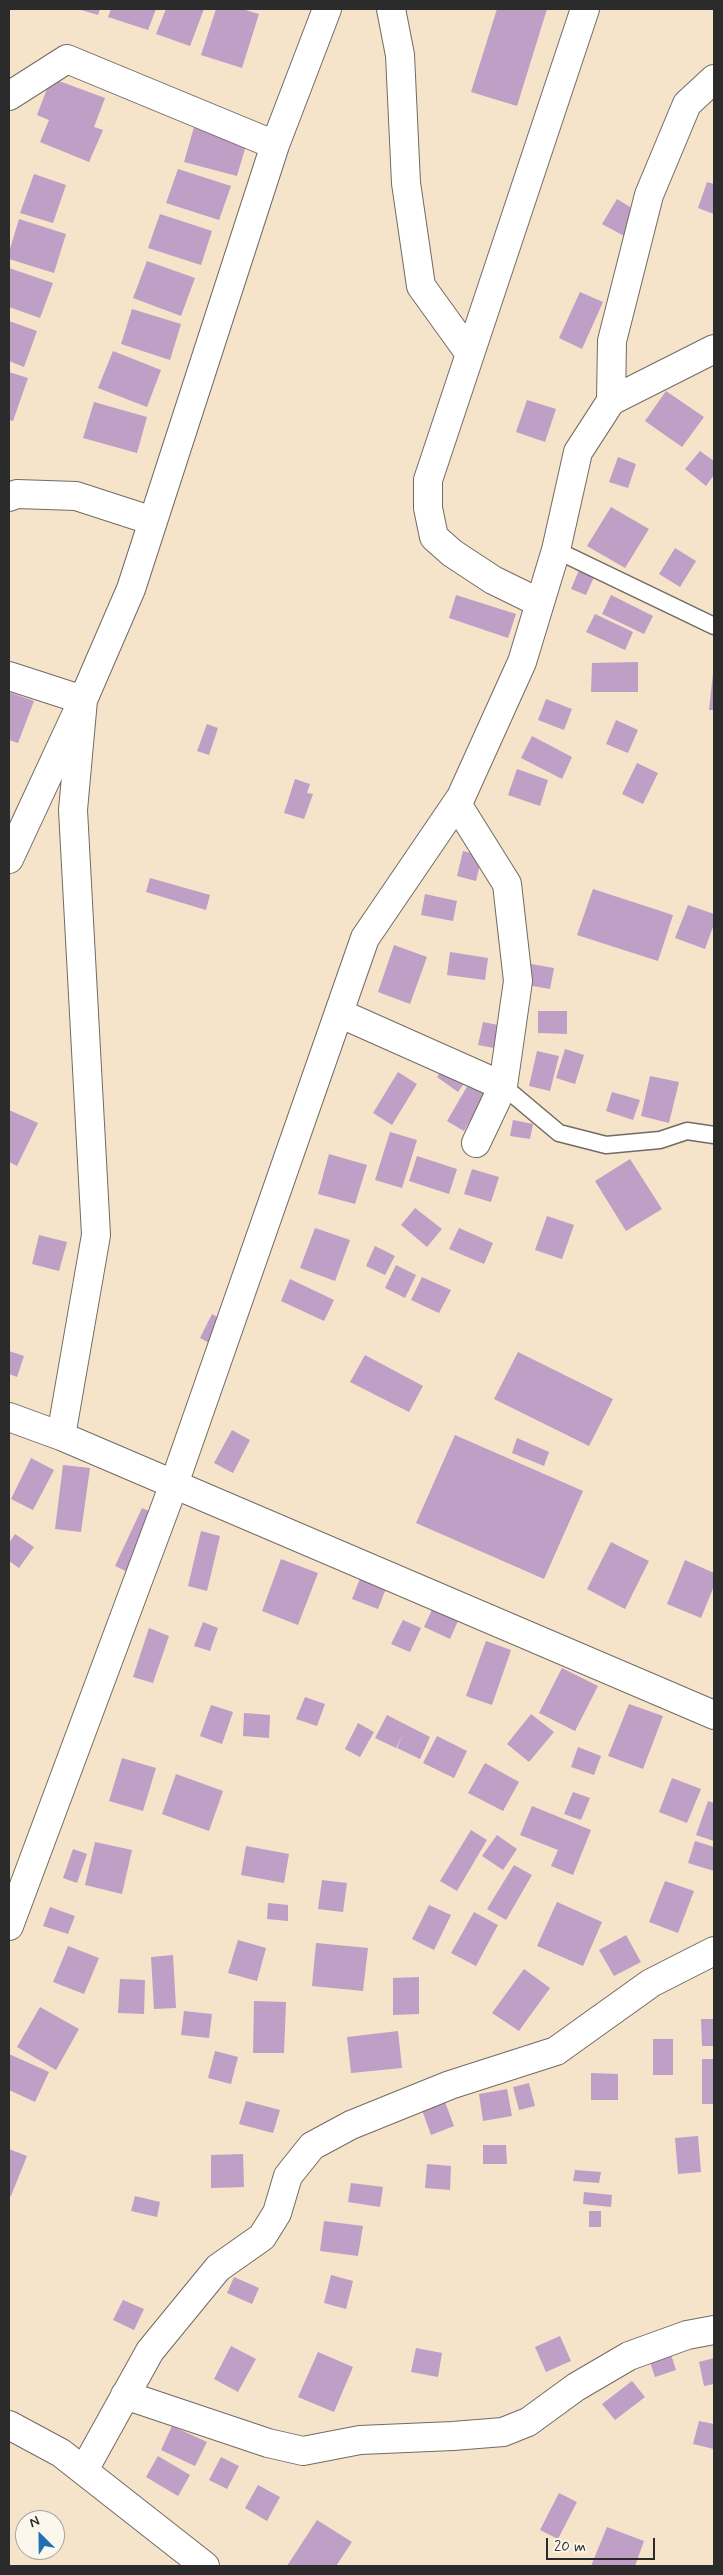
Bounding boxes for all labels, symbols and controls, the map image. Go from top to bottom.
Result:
north arrow [15,2510,65,2560]
text: N [27,2512,42,2532]
scale bar [548,2528,657,2560]
text: 20 m [554,2537,586,2557]

